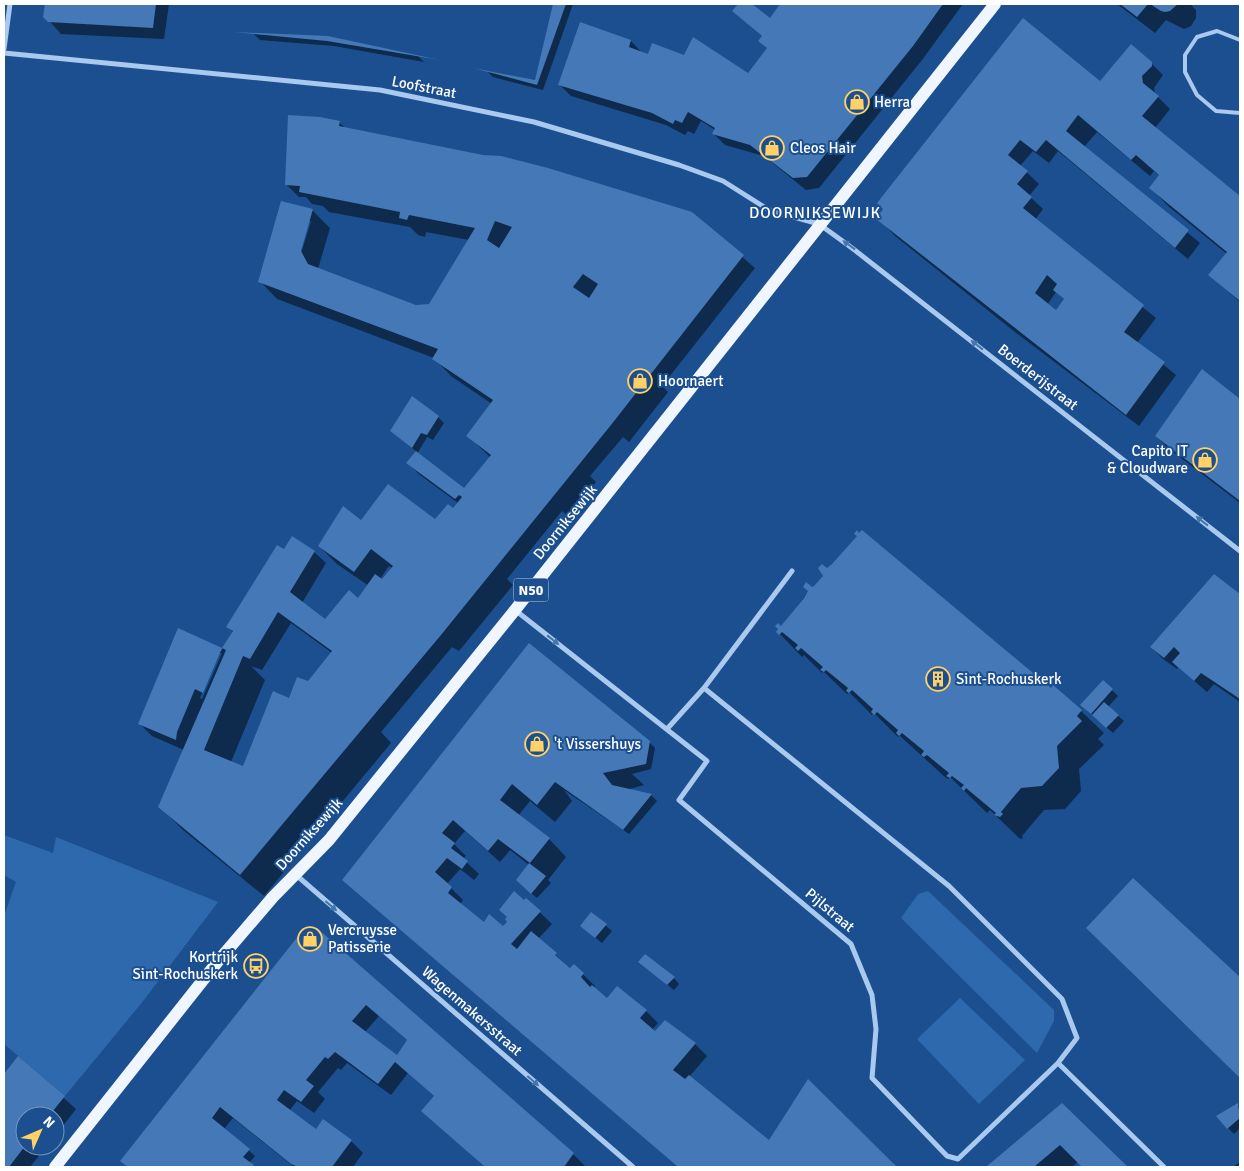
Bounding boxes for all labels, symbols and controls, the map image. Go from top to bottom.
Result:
street label: Loofstraat [390,72,458,102]
shop icon: Herra [844,89,870,115]
place label: Herra [874,93,910,111]
shop icon: Cleos Hair [759,135,785,161]
place label: Cleos Hair [790,139,856,157]
district label: DOORNIKSEWIJK [749,203,881,223]
one-way arrow [843,240,856,251]
one-way arrow [971,340,984,351]
street label: Boerderijstraat [994,340,1082,414]
shop icon: Hoornaert [627,368,653,394]
place label: Hoornaert [658,372,724,390]
place label: Capito IT & Cloudware [1107,442,1189,477]
shop icon: Capito IT & Cloudware [1192,447,1218,473]
street label: Doorniksewijk [529,480,601,563]
one-way arrow [1196,515,1209,526]
road number: N50 [514,578,548,602]
one-way arrow [547,635,560,645]
building icon: Sint-Rochuskerk [925,666,951,692]
place label: Sint-Rochuskerk [956,670,1062,688]
shop icon: 't Vissershuys [524,731,550,757]
place label: 't Vissershuys [554,735,641,753]
street label: Doorniksewijk [272,794,347,874]
street label: Pijlstraat [802,884,858,936]
one-way arrow [325,900,338,911]
place label: Vercruysse Patisserie [328,921,397,956]
shop icon: Vercruysse Patisserie [297,926,323,952]
place label: Kortrijk Sint-Rochuskerk [133,948,238,983]
bus stop icon: Kortrijk Sint-Rochuskerk [243,953,269,979]
street label: Wagenmakersstraat [418,962,526,1060]
one-way arrow [527,1075,539,1087]
north arrow [15,1106,65,1156]
text: N [39,1113,58,1132]

